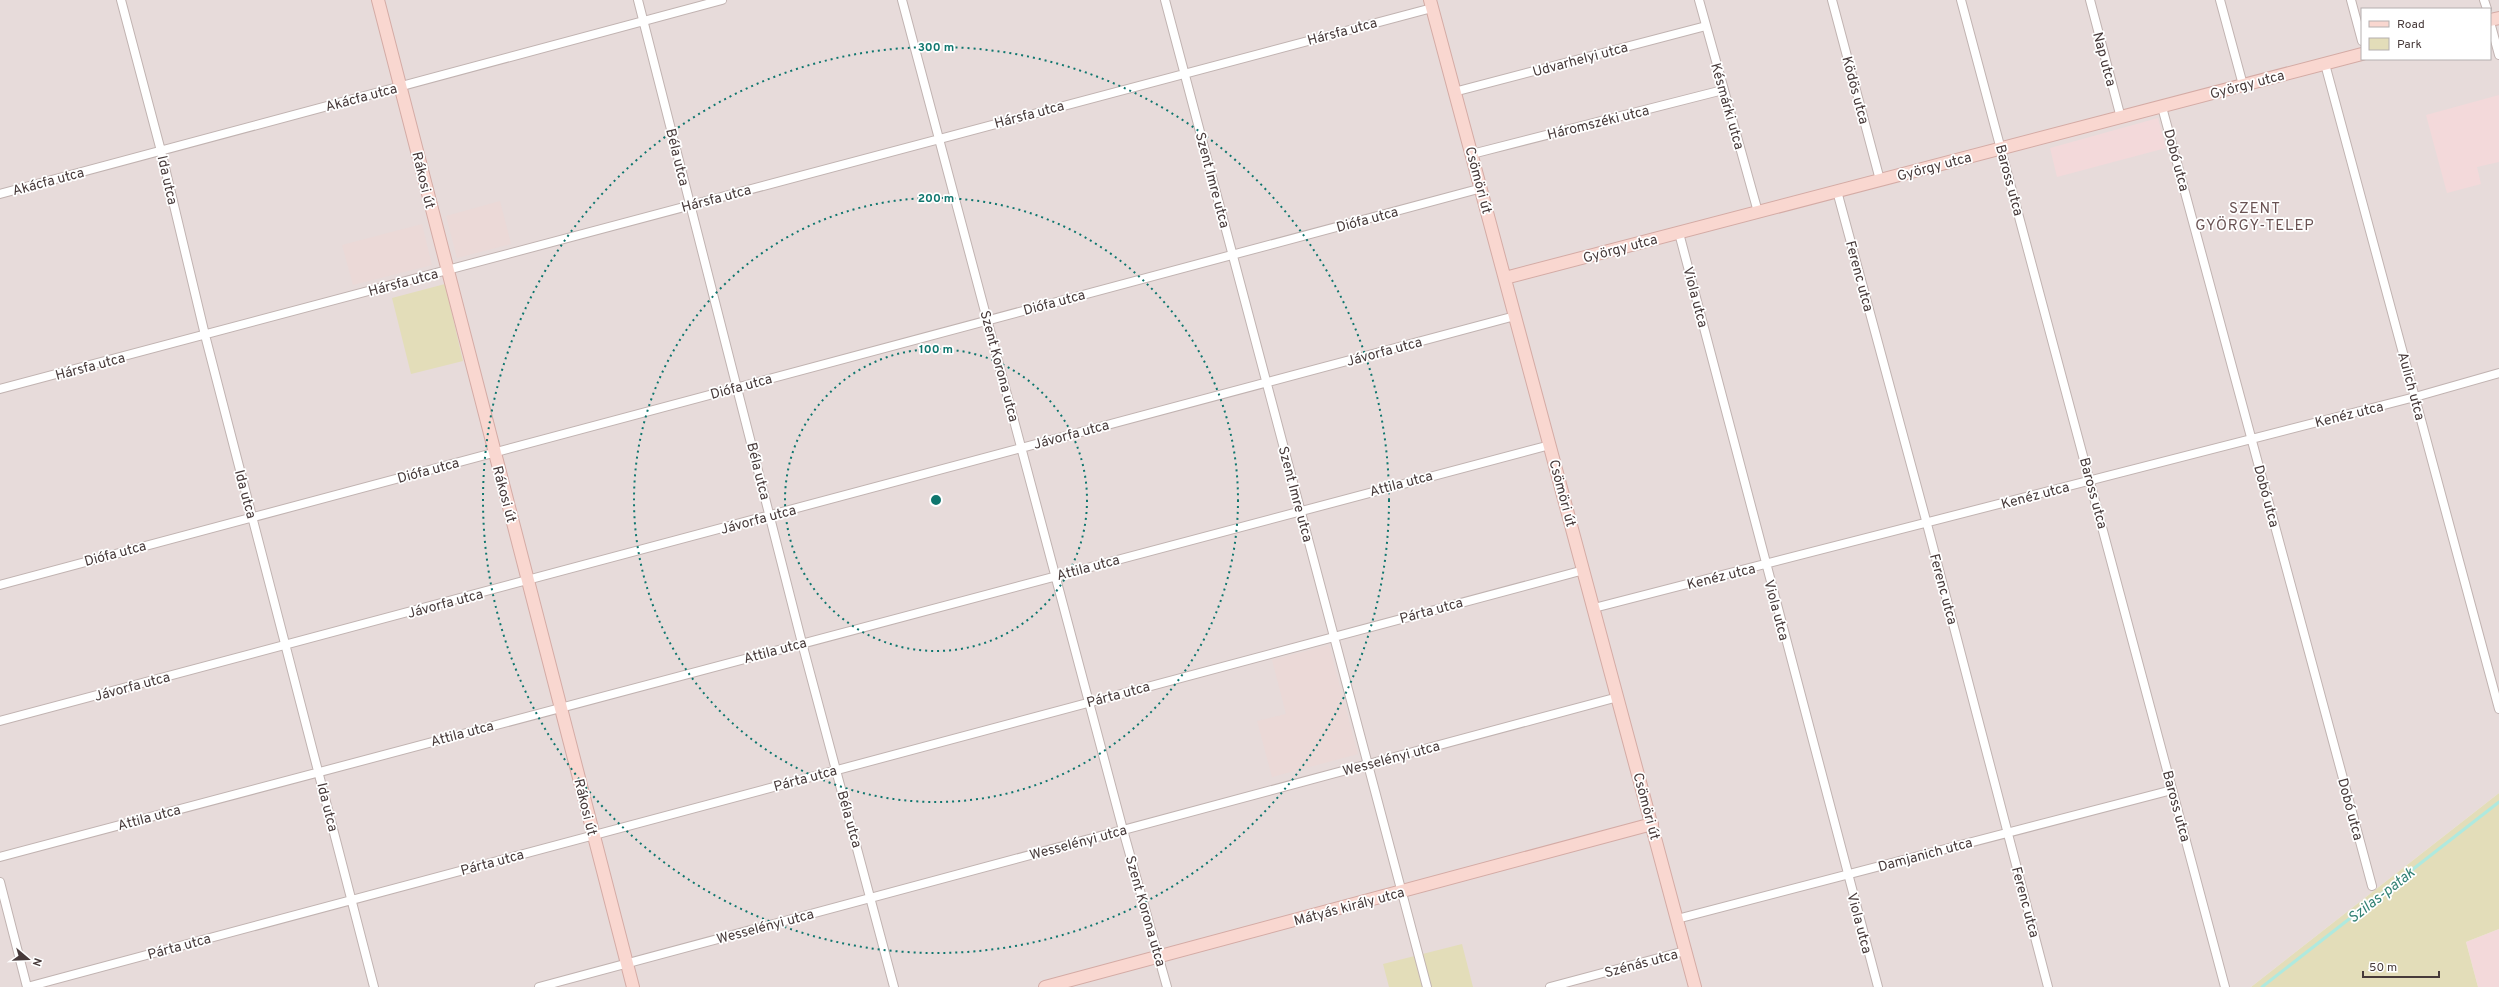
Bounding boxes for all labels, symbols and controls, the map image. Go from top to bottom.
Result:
legend [2361,8,2491,60]
street label: Hársfa utca [1306,15,1379,50]
text: Road [2397,17,2425,33]
street label: Nap utca [2088,30,2119,88]
text: Park [2397,37,2422,53]
text: 300 m [918,40,954,56]
street label: Udvarhelyi utca [1531,40,1630,81]
street label: Ködös utca [1837,55,1872,126]
street label: Késmárki utca [1706,61,1747,152]
street label: György utca [2208,67,2286,103]
street label: Akácfa utca [324,81,399,116]
street label: Hársfa utca [993,98,1066,133]
street label: Háromszéki utca [1546,103,1651,144]
street label: Béla utca [661,127,692,188]
street label: Dobó utca [2159,127,2192,193]
street label: Szent Imre utca [1191,131,1232,230]
street label: Baross utca [1991,143,2026,218]
street label: Csömöri út [1460,145,1495,216]
street label: György utca [1895,149,1973,185]
street label: Rákosi út [407,150,438,211]
street label: Ida utca [153,154,180,207]
street label: Akácfa utca [11,165,86,200]
street label: Hársfa utca [680,182,753,217]
text: 200 m [918,191,954,207]
district label: SZENT GYÖRGY-TELEP [2195,200,2315,236]
street label: Diófa utca [1335,204,1400,237]
street label: György utca [1581,231,1659,267]
street label: Ferenc utca [1841,239,1876,314]
street label: Viola utca [1678,265,1711,330]
street label: Hársfa utca [367,266,440,301]
street label: Diófa utca [1022,287,1087,320]
street label: Szent Korona utca [976,309,1022,424]
street label: Jávorfa utca [1345,334,1424,371]
text: 100 m [919,342,953,358]
street label: Hársfa utca [54,350,127,385]
street label: Aulich utca [2393,350,2428,422]
street label: Diófa utca [709,371,774,404]
street label: Kenéz utca [2313,399,2385,432]
street label: Jávorfa utca [1032,417,1111,454]
street label: Béla utca [742,441,773,502]
street label: Szent Imre utca [1274,445,1315,544]
street label: Diófa utca [396,455,461,488]
street label: Baross utca [2075,456,2110,531]
street label: Csömöri út [1544,458,1579,529]
street label: Dobó utca [2249,463,2282,529]
street label: Rákosi út [488,464,519,525]
street label: Ida utca [230,468,259,521]
street label: Attila utca [1368,468,1435,501]
street label: Kenéz utca [1999,479,2071,514]
centre of rings [929,493,943,507]
street label: Jávorfa utca [719,502,798,539]
street label: Diófa utca [83,538,148,571]
street label: Attila utca [1055,552,1122,585]
street label: Ferenc utca [1925,552,1960,627]
street label: Kenéz utca [1685,561,1757,594]
street label: Viola utca [1759,578,1792,643]
street label: Jávorfa utca [406,586,485,623]
street label: Párta utca [1398,595,1465,628]
street label: Attila utca [742,635,809,668]
street label: Jávorfa utca [93,669,172,706]
street label: Párta utca [1085,679,1152,712]
street label: Attila utca [429,718,496,751]
street label: Wesselényi utca [1341,738,1442,781]
street label: Párta utca [772,763,839,796]
street label: Baross utca [2158,769,2193,844]
street label: Csömöri út [1628,771,1663,842]
street label: Dobó utca [2333,776,2366,842]
street label: Rákosi út [569,777,600,838]
street label: Ida utca [312,781,341,834]
street label: Béla utca [832,789,865,850]
street label: Attila utca [116,802,183,835]
street label: Wesselényi utca [1028,822,1129,865]
street label: Damjanich utca [1876,835,1974,876]
street label: Párta utca [459,847,526,880]
street label: Szent Korona utca [1121,854,1169,969]
water label: Szilas-patak [2345,864,2420,928]
street label: Ferenc utca [2007,865,2042,940]
street label: Mátyás király utca [1292,885,1407,930]
street label: Viola utca [1842,891,1875,956]
street label: Wesselényi utca [715,906,816,949]
street label: Párta utca [146,931,213,964]
north arrow [8,939,48,979]
street label: Szénás utca [1603,947,1680,982]
scale bar [2363,953,2439,979]
text: N [29,956,44,968]
text: 50 m [2369,960,2397,976]

